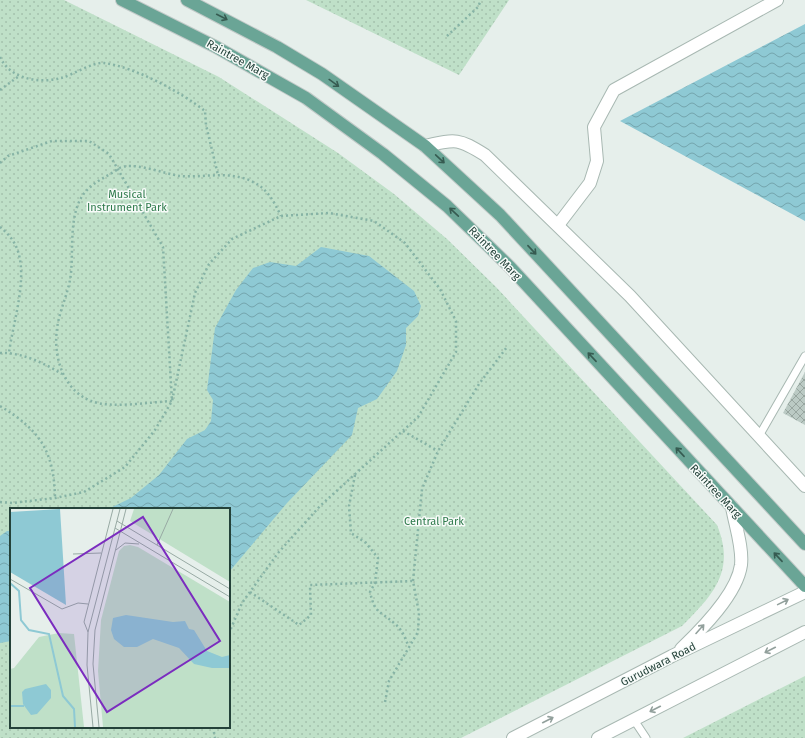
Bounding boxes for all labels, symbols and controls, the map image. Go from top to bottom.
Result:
one-way arrow [216,14,228,22]
street label: Raintree Marg [204,37,271,82]
one-way arrow [329,79,340,87]
one-way arrow [434,154,444,163]
park label: Musical Instrument Park [87,188,167,214]
one-way arrow [449,207,459,217]
street label: Raintree Marg [466,224,524,283]
one-way arrow [528,245,537,255]
one-way arrow [587,352,597,362]
one-way arrow [676,447,685,457]
street label: Raintree Marg [687,462,744,521]
inset map [10,508,230,728]
park label: Central Park [404,515,464,528]
one-way arrow [774,552,783,563]
one-way arrow [777,598,789,605]
one-way arrow [695,624,705,634]
street label: Gurudwara Road [619,640,698,689]
one-way arrow [765,647,777,654]
one-way arrow [649,706,661,713]
one-way arrow [541,716,553,723]

